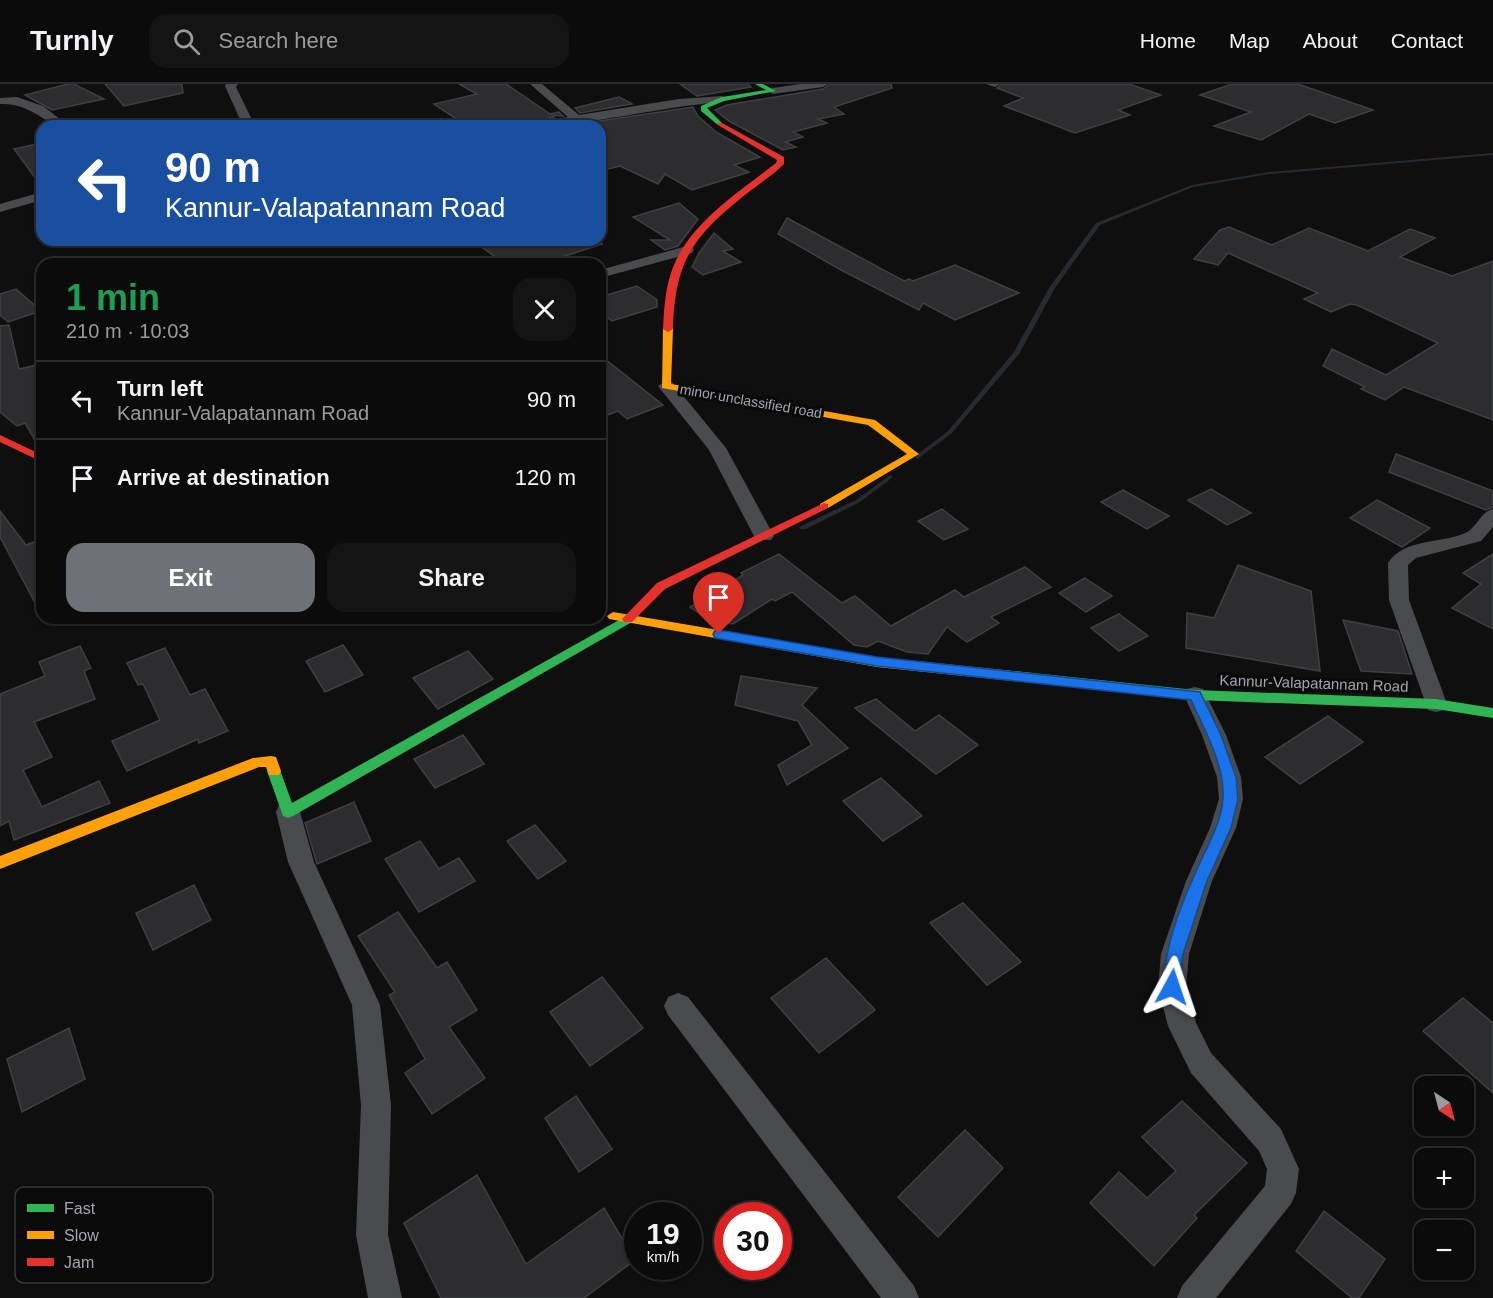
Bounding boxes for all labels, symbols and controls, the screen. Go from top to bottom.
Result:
search box [149,14,569,68]
text: Turnly [30,25,113,56]
icon: search [170,25,203,58]
text: Search here [218,28,338,53]
text: Home [1140,29,1196,52]
text: Map [1229,29,1270,52]
text: About [1303,29,1358,52]
text: Contact [1391,29,1463,52]
icon: left [66,144,144,222]
text: 90 m [165,144,261,191]
text: Kannur-Valapatannam Road [165,193,505,223]
text: 1 min [66,277,160,318]
button: close [513,278,576,341]
text: 210 m · 10:03 [66,320,189,342]
text: Turn left [117,376,203,401]
street label: minor unclassified road [679,381,823,421]
icon: left [66,384,99,417]
text: 90 m [527,387,576,412]
text: Kannur-Valapatannam Road [117,402,369,424]
icon: arrive [66,462,99,495]
text: Arrive at destination [117,465,330,490]
text: 120 m [515,465,576,490]
button: Exit [66,543,315,612]
button: Share [327,543,576,612]
pin [693,572,744,634]
icon: arrive [702,581,735,614]
street label: Kannur-Valapatannam Road [1219,671,1409,695]
position arrow [1140,955,1204,1019]
north arrow [1414,1076,1474,1136]
map controls [1414,1076,1474,1280]
button: + [1414,1148,1474,1208]
legend [15,1187,213,1283]
text: Fast [64,1200,96,1217]
speed limit sign: 30 [714,1202,792,1280]
text: 19 [646,1217,680,1250]
button: − [1414,1220,1474,1280]
text: Slow [64,1227,99,1244]
text: km/h [647,1248,679,1265]
text: Jam [64,1254,94,1271]

